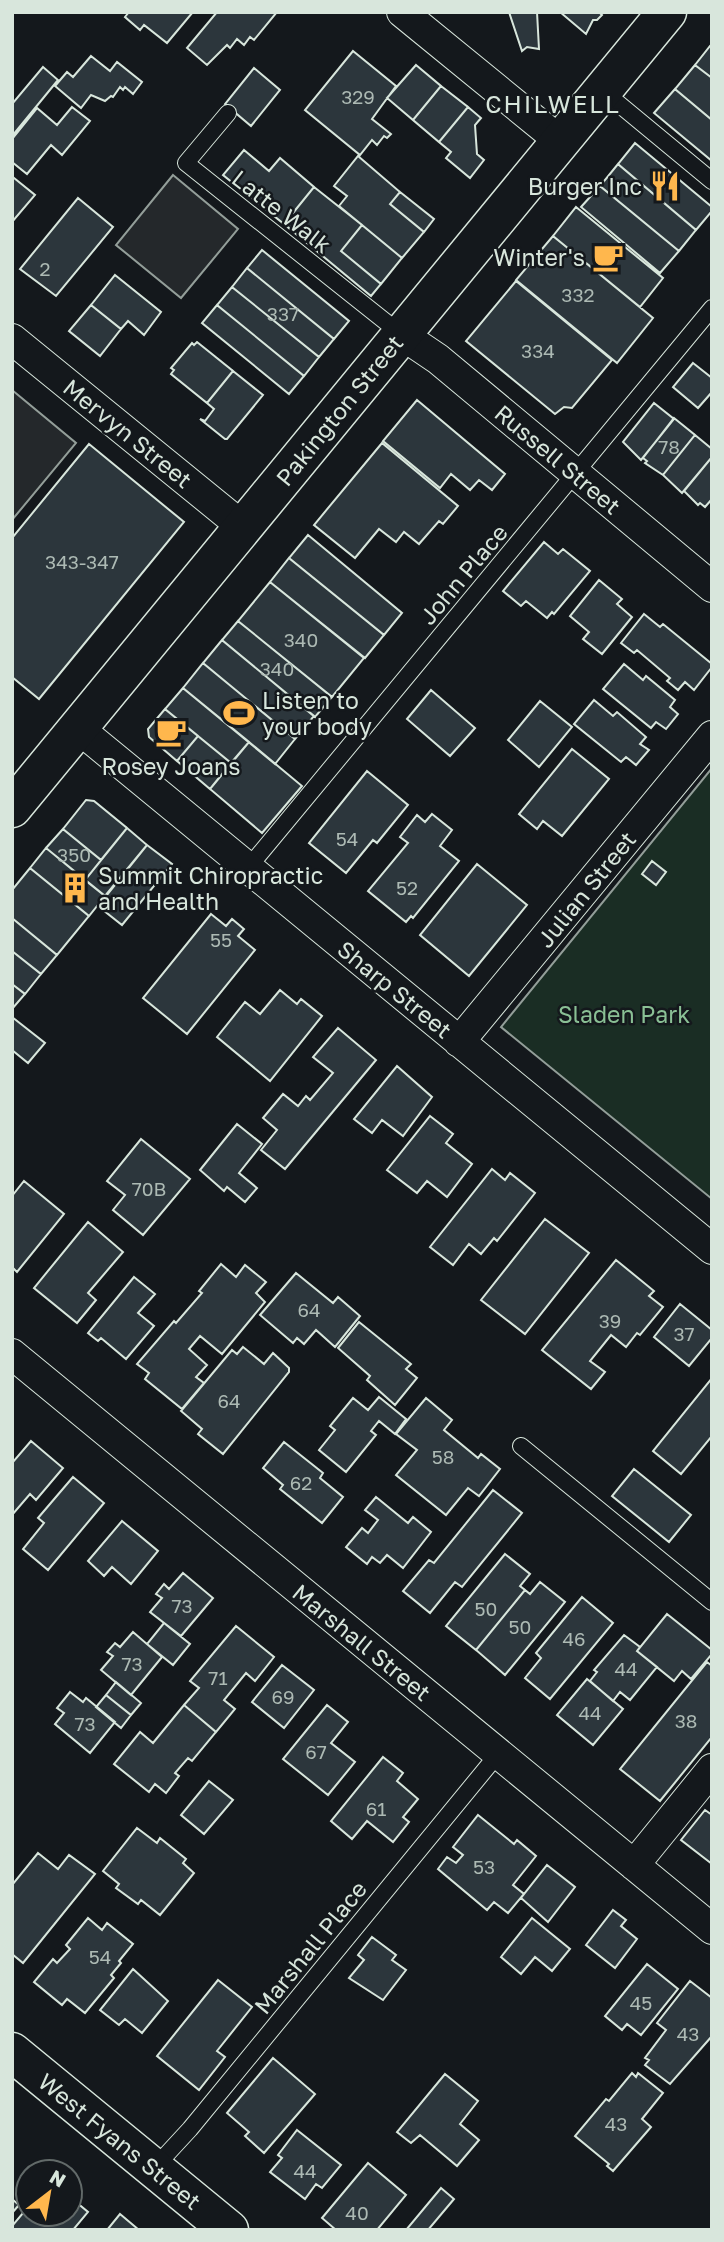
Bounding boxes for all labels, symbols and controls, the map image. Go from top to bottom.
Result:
house number: 329 [341,85,375,108]
district label: CHILWELL [485,89,621,118]
street label: Latte Walk [227,164,337,258]
restaurant icon: Burger Inc [648,169,682,203]
place label: Burger Inc [528,172,642,200]
cafe icon: Winter's [591,240,625,274]
place label: Winter's [493,243,585,271]
house number: 2 [39,257,51,280]
house number: 332 [561,283,595,306]
house number: 337 [267,302,299,325]
street label: Pakington Street [270,329,408,491]
house number: 334 [521,339,555,362]
street label: Mervyn Street [58,373,198,493]
street label: Russell Street [489,398,627,520]
house number: 78 [658,435,680,458]
street label: John Place [413,518,513,630]
house number: 343-347 [45,550,119,573]
house number: 340 [284,628,318,651]
house number: 340 [260,657,294,680]
place label: Listen to your body [262,686,372,740]
sports icon: Listen to your body [222,696,256,730]
cafe icon: Rosey Joans [154,715,188,749]
place label: Rosey Joans [102,752,240,780]
street label: Julian Street [531,825,641,953]
house number: 54 [336,827,358,850]
house number: 350 [57,843,91,866]
place label: Summit Chiropractic and Health [98,861,323,915]
building icon: Summit Chiropractic and Health [58,871,92,905]
house number: 52 [396,876,418,899]
house number: 55 [210,928,232,951]
street label: Sharp Street [332,934,458,1044]
park label: Sladen Park [558,1000,690,1028]
house number: 70B [132,1177,166,1200]
house number: 64 [297,1298,321,1321]
house number: 39 [599,1309,621,1332]
house number: 37 [673,1322,695,1345]
house number: 64 [217,1389,241,1412]
house number: 58 [432,1445,454,1468]
house number: 62 [290,1471,312,1494]
street label: Marshall Street [287,1578,437,1706]
house number: 73 [171,1594,193,1617]
house number: 50 [475,1597,497,1620]
house number: 50 [509,1615,531,1638]
house number: 46 [562,1627,586,1650]
house number: 73 [121,1652,143,1675]
house number: 44 [614,1657,638,1680]
house number: 71 [208,1666,228,1689]
house number: 69 [272,1685,295,1708]
house number: 44 [578,1701,602,1724]
house number: 38 [675,1709,697,1732]
house number: 73 [74,1712,96,1735]
house number: 67 [305,1740,327,1763]
house number: 61 [366,1797,386,1820]
house number: 53 [473,1855,495,1878]
street label: Marshall Place [248,1875,372,2019]
house number: 54 [89,1945,111,1968]
house number: 45 [630,1991,652,2014]
house number: 43 [677,2022,699,2045]
street label: West Fyans Street [33,2067,207,2215]
house number: 43 [605,2112,627,2135]
north arrow [14,2158,84,2228]
house number: 44 [293,2159,317,2182]
text: N [46,2164,70,2192]
house number: 40 [345,2201,369,2224]

